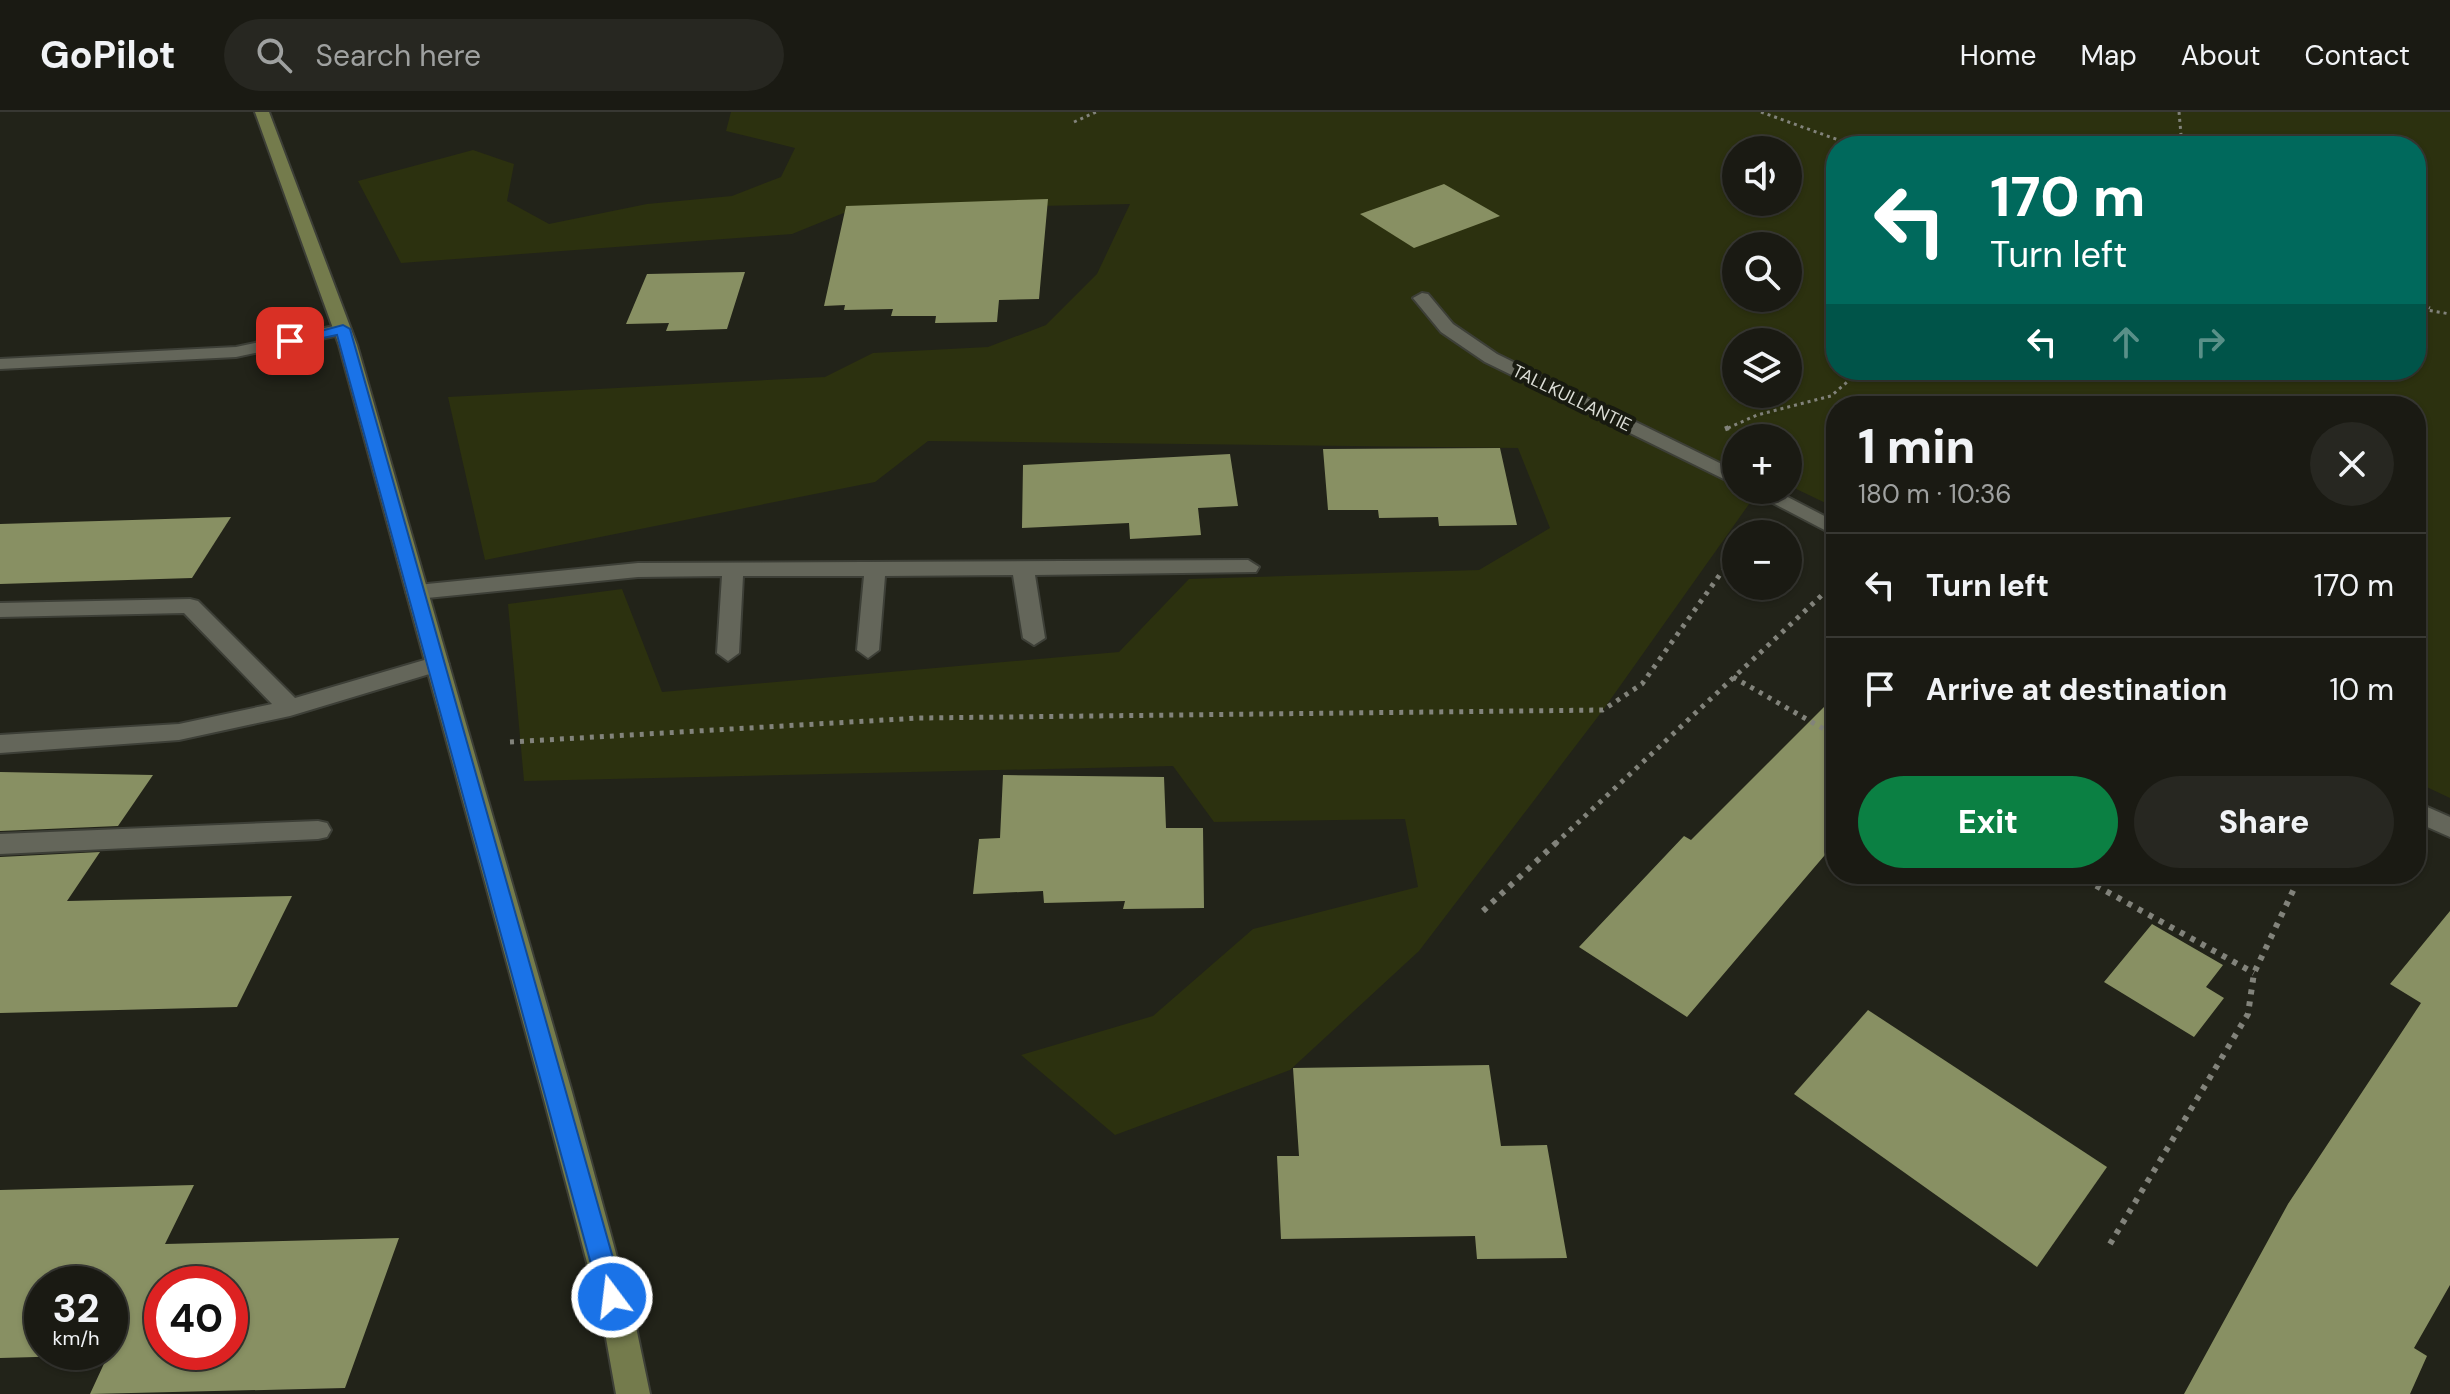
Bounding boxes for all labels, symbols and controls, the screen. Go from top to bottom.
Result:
search box [224,19,784,91]
text: GoPilot [40,30,176,80]
icon: search [252,33,296,77]
text: Search here [316,36,481,75]
text: Home [1960,37,2036,74]
text: Map [2080,37,2137,74]
text: About [2181,37,2260,74]
text: Contact [2304,37,2410,74]
map controls [1722,136,1802,600]
button: sound [1722,136,1802,216]
text: 170 m [1990,160,2145,233]
icon: left [1858,168,1962,272]
text: Turn left [1990,231,2127,278]
button: search [1722,232,1802,312]
pin [256,307,324,375]
icon: arrive [268,319,312,363]
icon: left [2020,320,2064,364]
icon: ahead [2104,320,2148,364]
icon: right [2188,320,2232,364]
button: layers [1722,328,1802,408]
street label: TALLKULLANTIE [1508,359,1636,437]
text: 1 min [1858,415,1975,478]
button: close [2310,422,2394,506]
button: + [1722,424,1802,504]
text: 180 m · 10:36 [1858,477,2012,511]
button: − [1722,520,1802,600]
icon: left [1858,563,1902,607]
text: Turn left [1926,566,2049,605]
text: 170 m [2314,566,2394,605]
icon: arrive [1858,667,1902,711]
text: Arrive at destination [1926,670,2227,709]
text: 10 m [2329,670,2394,709]
button: Exit [1858,776,2118,868]
button: Share [2134,776,2394,868]
position arrow [570,1255,654,1339]
speed limit sign: 40 [144,1266,248,1370]
text: 32 [52,1282,100,1334]
text: km/h [52,1325,100,1351]

